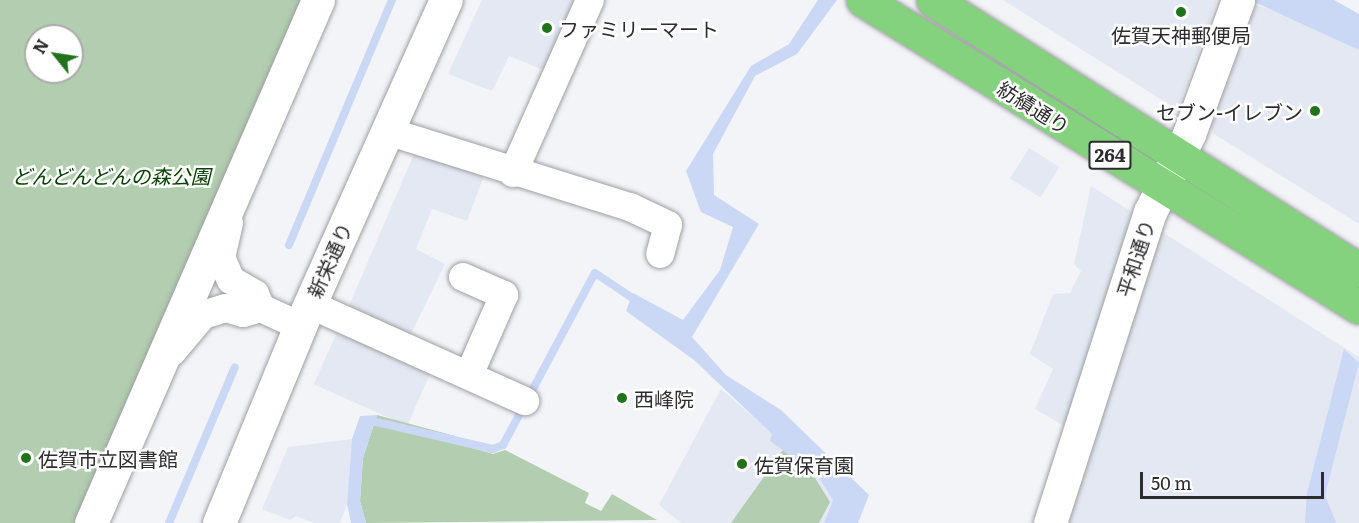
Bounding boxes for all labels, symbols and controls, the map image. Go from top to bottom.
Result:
marker: 佐賀天神郵便局 [1174,5,1188,19]
place label: ファミリーマート [559,16,719,40]
marker: ファミリーマート [540,21,554,35]
place label: 佐賀天神郵便局 [1111,22,1251,46]
north arrow [24,24,84,84]
text: N [26,34,54,58]
street label: 紡績通り [994,76,1074,138]
place label: セブン-イレブン [1156,99,1303,123]
marker: セブン-イレブン [1308,104,1322,118]
road number: 264 [1088,140,1132,170]
park label: どんどんどんの森公園 [11,163,211,187]
street label: 平和通り [1111,216,1159,300]
street label: 新栄通り [302,219,356,301]
place label: 西峰院 [634,386,694,410]
marker: 西峰院 [615,391,629,405]
place label: 佐賀市立図書館 [38,446,178,470]
marker: 佐賀市立図書館 [19,451,33,465]
place label: 佐賀保育園 [754,452,854,476]
marker: 佐賀保育園 [735,457,749,471]
scale bar [1143,460,1328,498]
text: 50 m [1151,469,1192,496]

